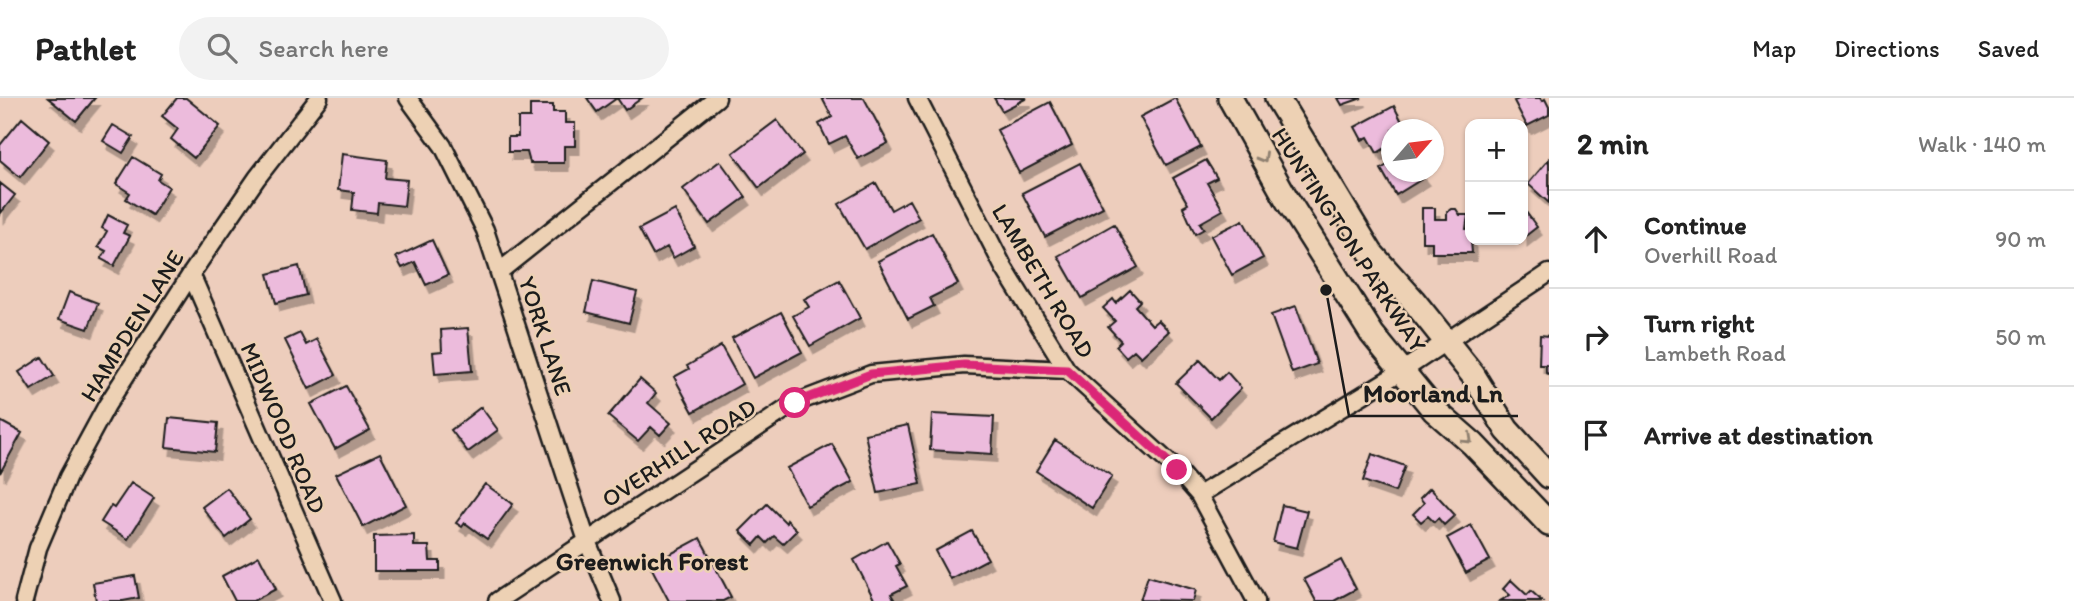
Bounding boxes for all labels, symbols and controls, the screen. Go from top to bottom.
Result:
search box [179,17,669,80]
text: Pathlet [35,29,137,68]
icon: search [203,29,241,67]
text: Search here [259,32,389,64]
text: Map [1752,34,1796,63]
text: Directions [1834,34,1940,63]
text: Saved [1978,34,2039,63]
north arrow [1381,119,1444,182]
map controls [1465,119,1528,245]
button: + [1465,119,1528,182]
street label: HUNTINGTON PARKWAY [1266,122,1433,358]
text: 2 min [1577,125,1648,162]
text: Walk · 140 m [1918,130,2046,158]
one-way arrow [1255,151,1268,163]
button: − [1465,182,1528,245]
street label: LAMBETH ROAD [986,198,1101,363]
text: Continue [1644,209,1747,241]
icon: ahead [1577,220,1615,258]
text: 90 m [1995,225,2046,253]
text: Overhill Road [1644,241,1777,269]
street label: HAMPDEN LANE [73,245,190,407]
street label: YORK LANE [513,273,578,399]
text: Turn right [1644,307,1755,339]
icon: right [1577,318,1615,356]
text: 50 m [1995,323,2046,351]
street label: MIDWOOD ROAD [234,338,333,518]
text: Lambeth Road [1644,339,1786,367]
callout: Moorland Ln [1349,369,1518,416]
text: Moorland Ln [1363,377,1503,409]
route start [779,387,810,418]
street label: OVERHILL ROAD [596,392,761,513]
icon: arrive [1577,416,1615,454]
text: Arrive at destination [1644,419,1873,451]
one-way arrow [1460,431,1473,444]
route end [1161,454,1192,485]
district label: Greenwich Forest [556,545,748,577]

